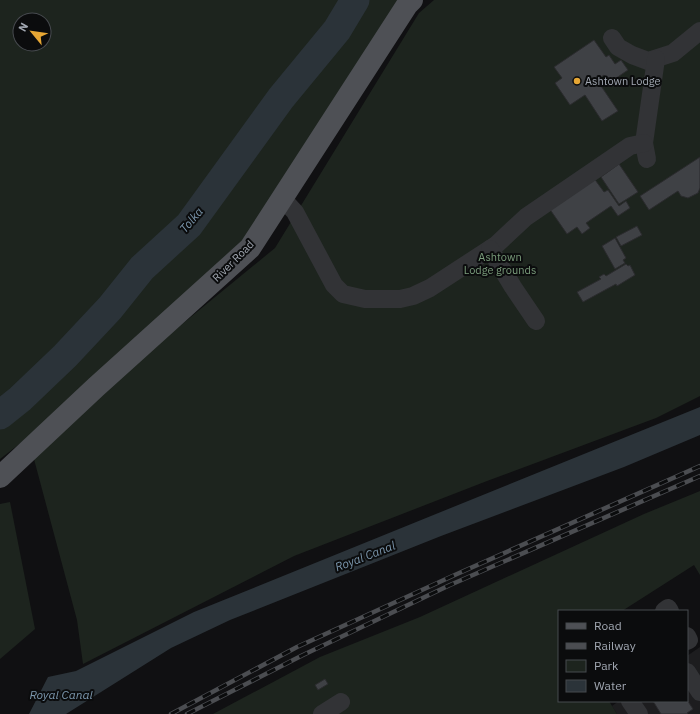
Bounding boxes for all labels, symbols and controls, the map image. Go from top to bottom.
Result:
north arrow [12,12,52,52]
text: N [15,20,31,34]
place label: Ashtown Lodge [585,74,661,88]
marker: Ashtown Lodge [572,76,582,86]
water label: Tolka [176,204,206,236]
street label: River Road [209,237,257,285]
park label: Ashtown Lodge grounds [464,250,536,277]
water label: Royal Canal [333,537,398,574]
legend [558,610,688,702]
text: Road [594,618,622,633]
text: Railway [594,638,636,653]
text: Park [594,658,619,673]
text: Water [594,678,627,693]
water label: Royal Canal [29,687,93,702]

